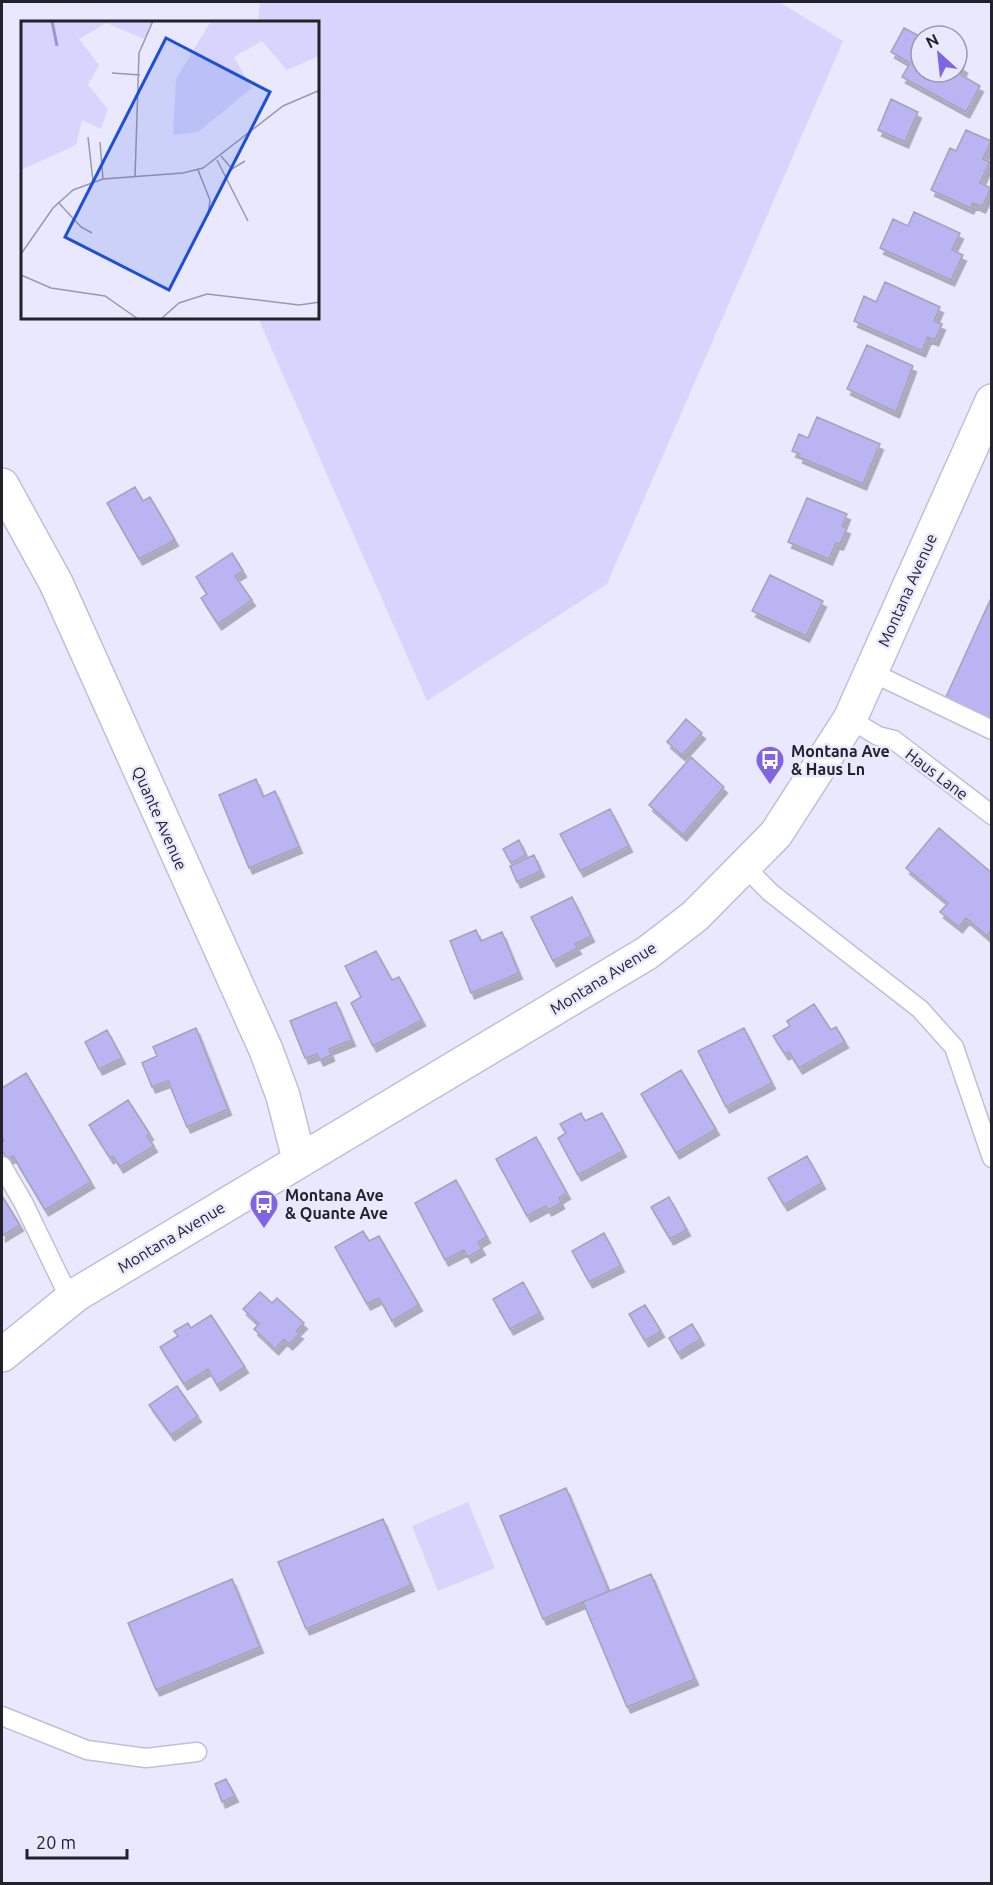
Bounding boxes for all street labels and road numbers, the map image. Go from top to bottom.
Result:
street label: Montana Avenue [874,531,940,649]
street label: Haus Lane [902,745,972,803]
street label: Quante Avenue [129,763,191,873]
street label: Montana Avenue [547,938,659,1018]
street label: Montana Avenue [114,1198,228,1276]

